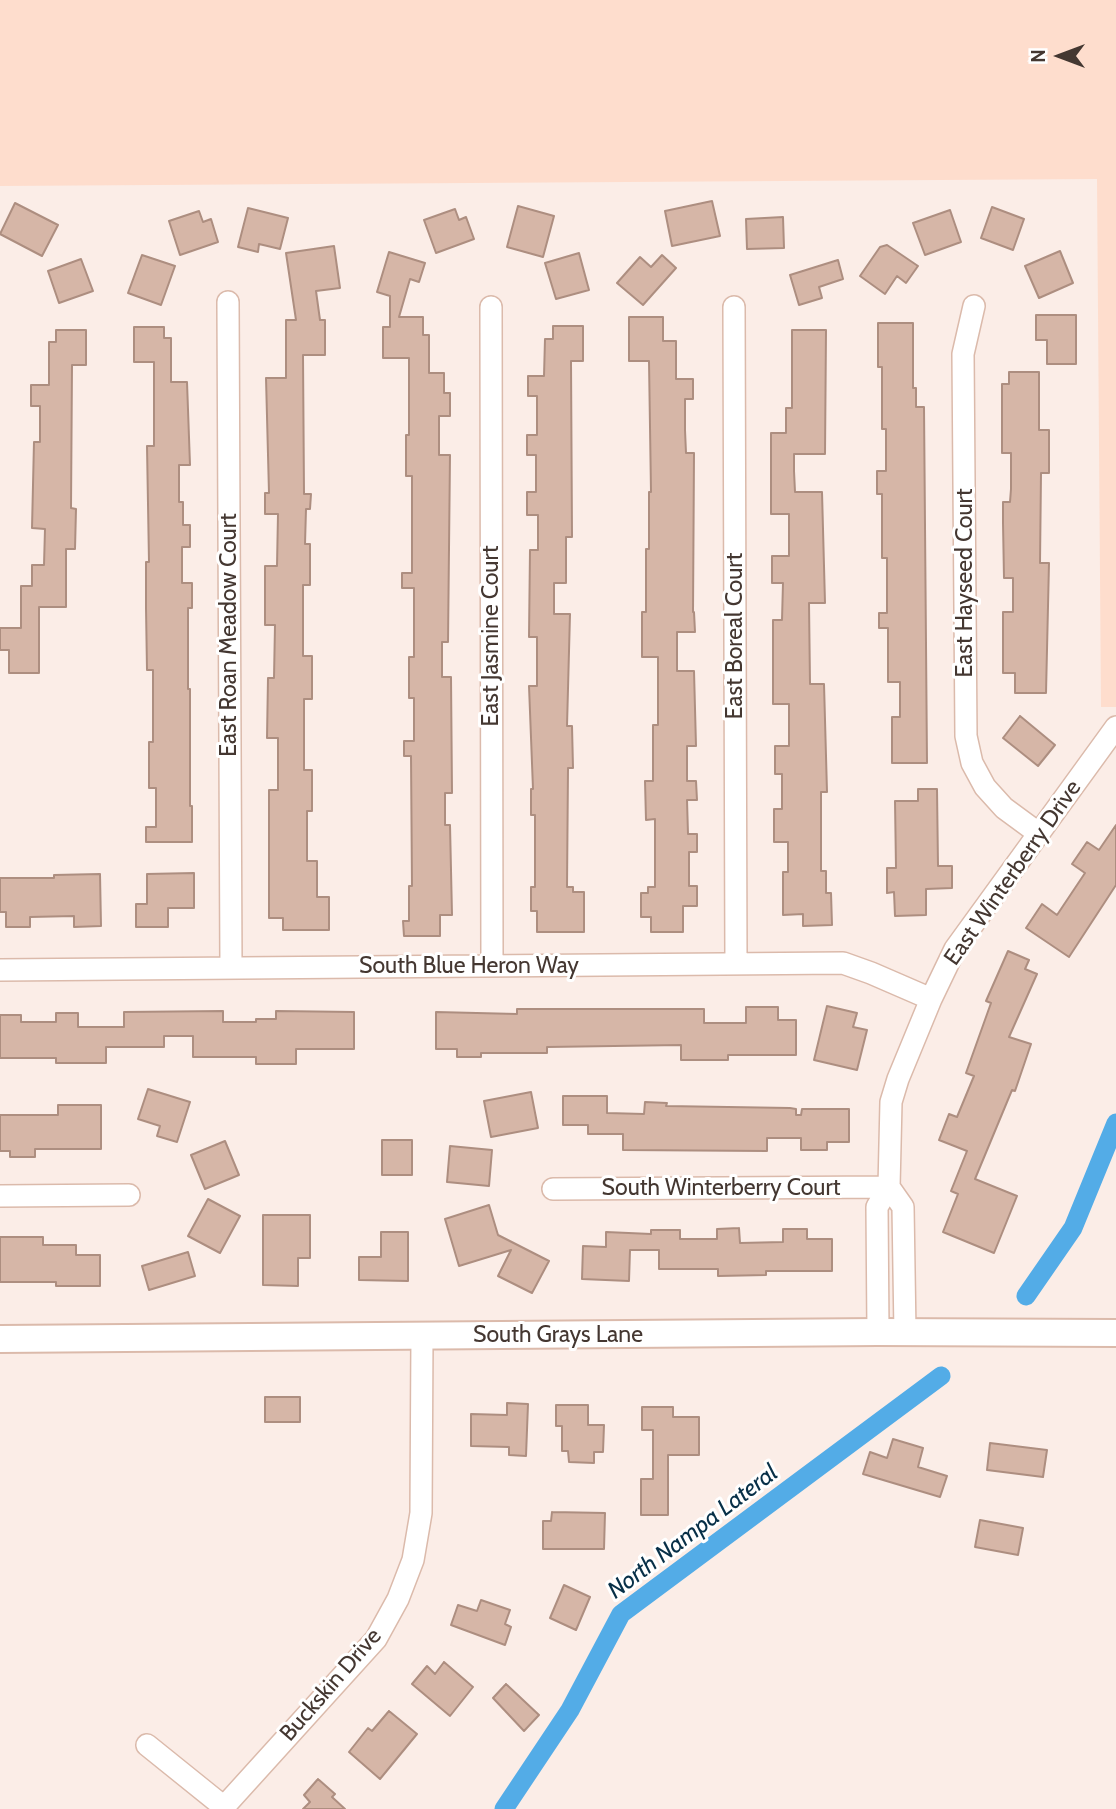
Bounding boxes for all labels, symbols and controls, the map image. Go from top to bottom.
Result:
north arrow [1025,21,1095,91]
text: N [1027,49,1050,63]
street label: East Hayseed Court [951,489,979,677]
street label: East Roan Meadow Court [215,513,243,757]
street label: East Jasmine Court [477,546,505,726]
street label: East Boreal Court [721,553,749,719]
street label: East Winterberry Drive [939,775,1087,971]
street label: South Blue Heron Way [359,952,579,980]
street label: South Winterberry Court [602,1174,840,1202]
street label: South Grays Lane [473,1321,643,1349]
water label: North Nampa Lateral [602,1459,784,1605]
street label: Buckskin Drive [274,1623,388,1747]

